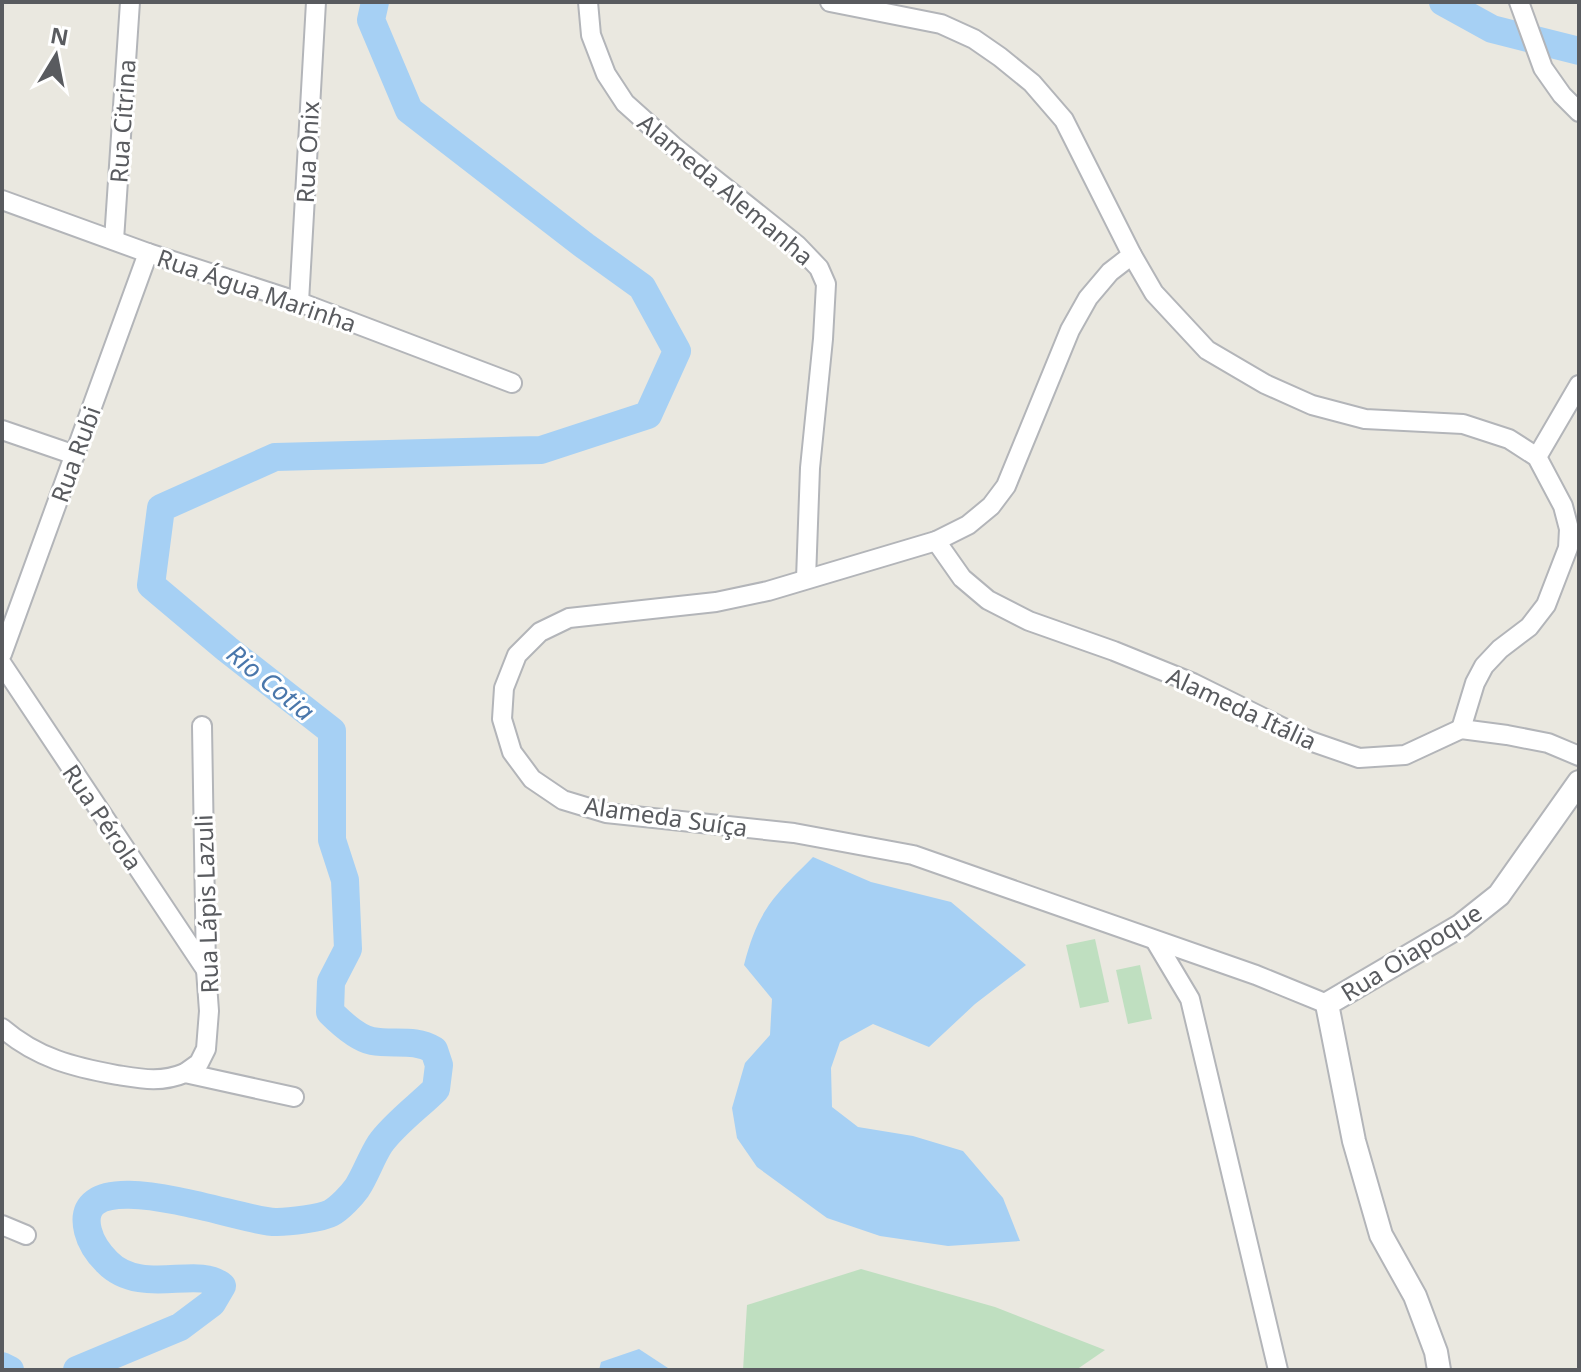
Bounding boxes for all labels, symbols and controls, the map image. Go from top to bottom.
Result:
north arrow [16,16,96,96]
text: N [48,19,71,52]
street label: Rua Citrina [101,58,143,184]
street label: Rua Onix [288,100,326,204]
street label: Alameda Alemanha [631,106,821,272]
street label: Rua Água Marinha [153,240,361,340]
street label: Rua Rubi [42,401,108,507]
water label: Rio Cotia [220,636,323,729]
street label: Alameda Itália [1162,659,1322,757]
street label: Rua Pérola [55,758,151,876]
street label: Alameda Suíça [582,788,750,844]
street label: Rua Lápis Lazuli [186,814,226,994]
street label: Rua Oiapoque [1334,896,1488,1008]

